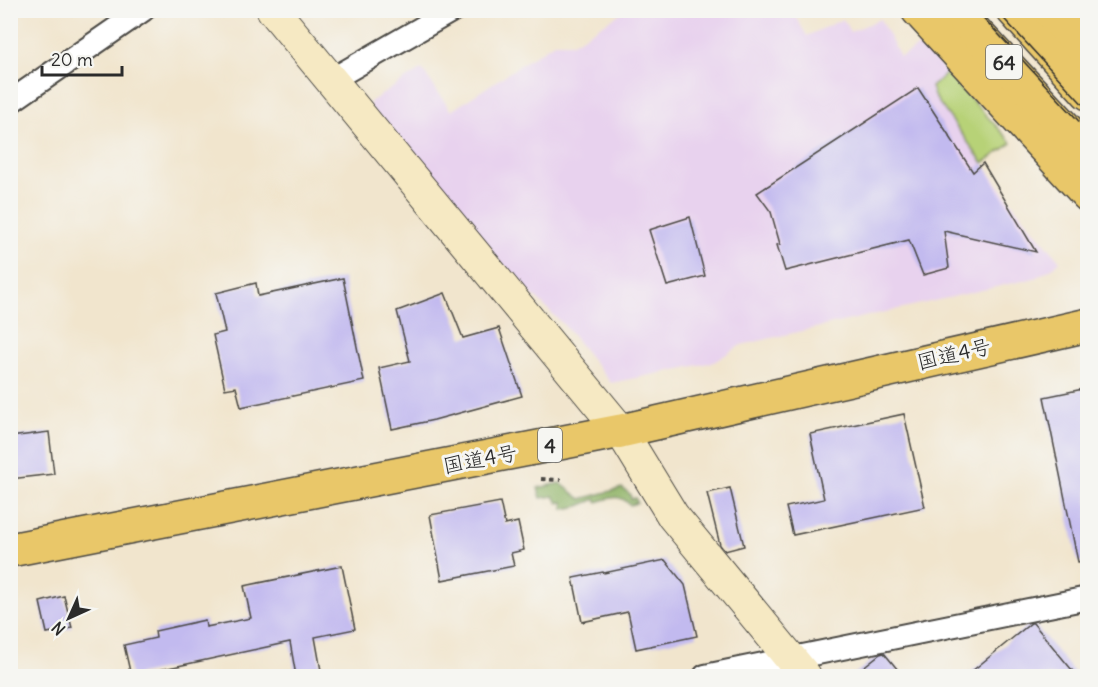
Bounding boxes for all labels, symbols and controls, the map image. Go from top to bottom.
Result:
scale bar [42,39,122,77]
road number: 64 [986,45,1022,79]
text: 20 m [51,48,93,71]
street label: 国道4号 [914,332,994,376]
road number: 4 [538,428,562,462]
street label: 国道4号 [441,439,519,479]
north arrow [39,588,99,648]
text: N [47,618,69,640]

